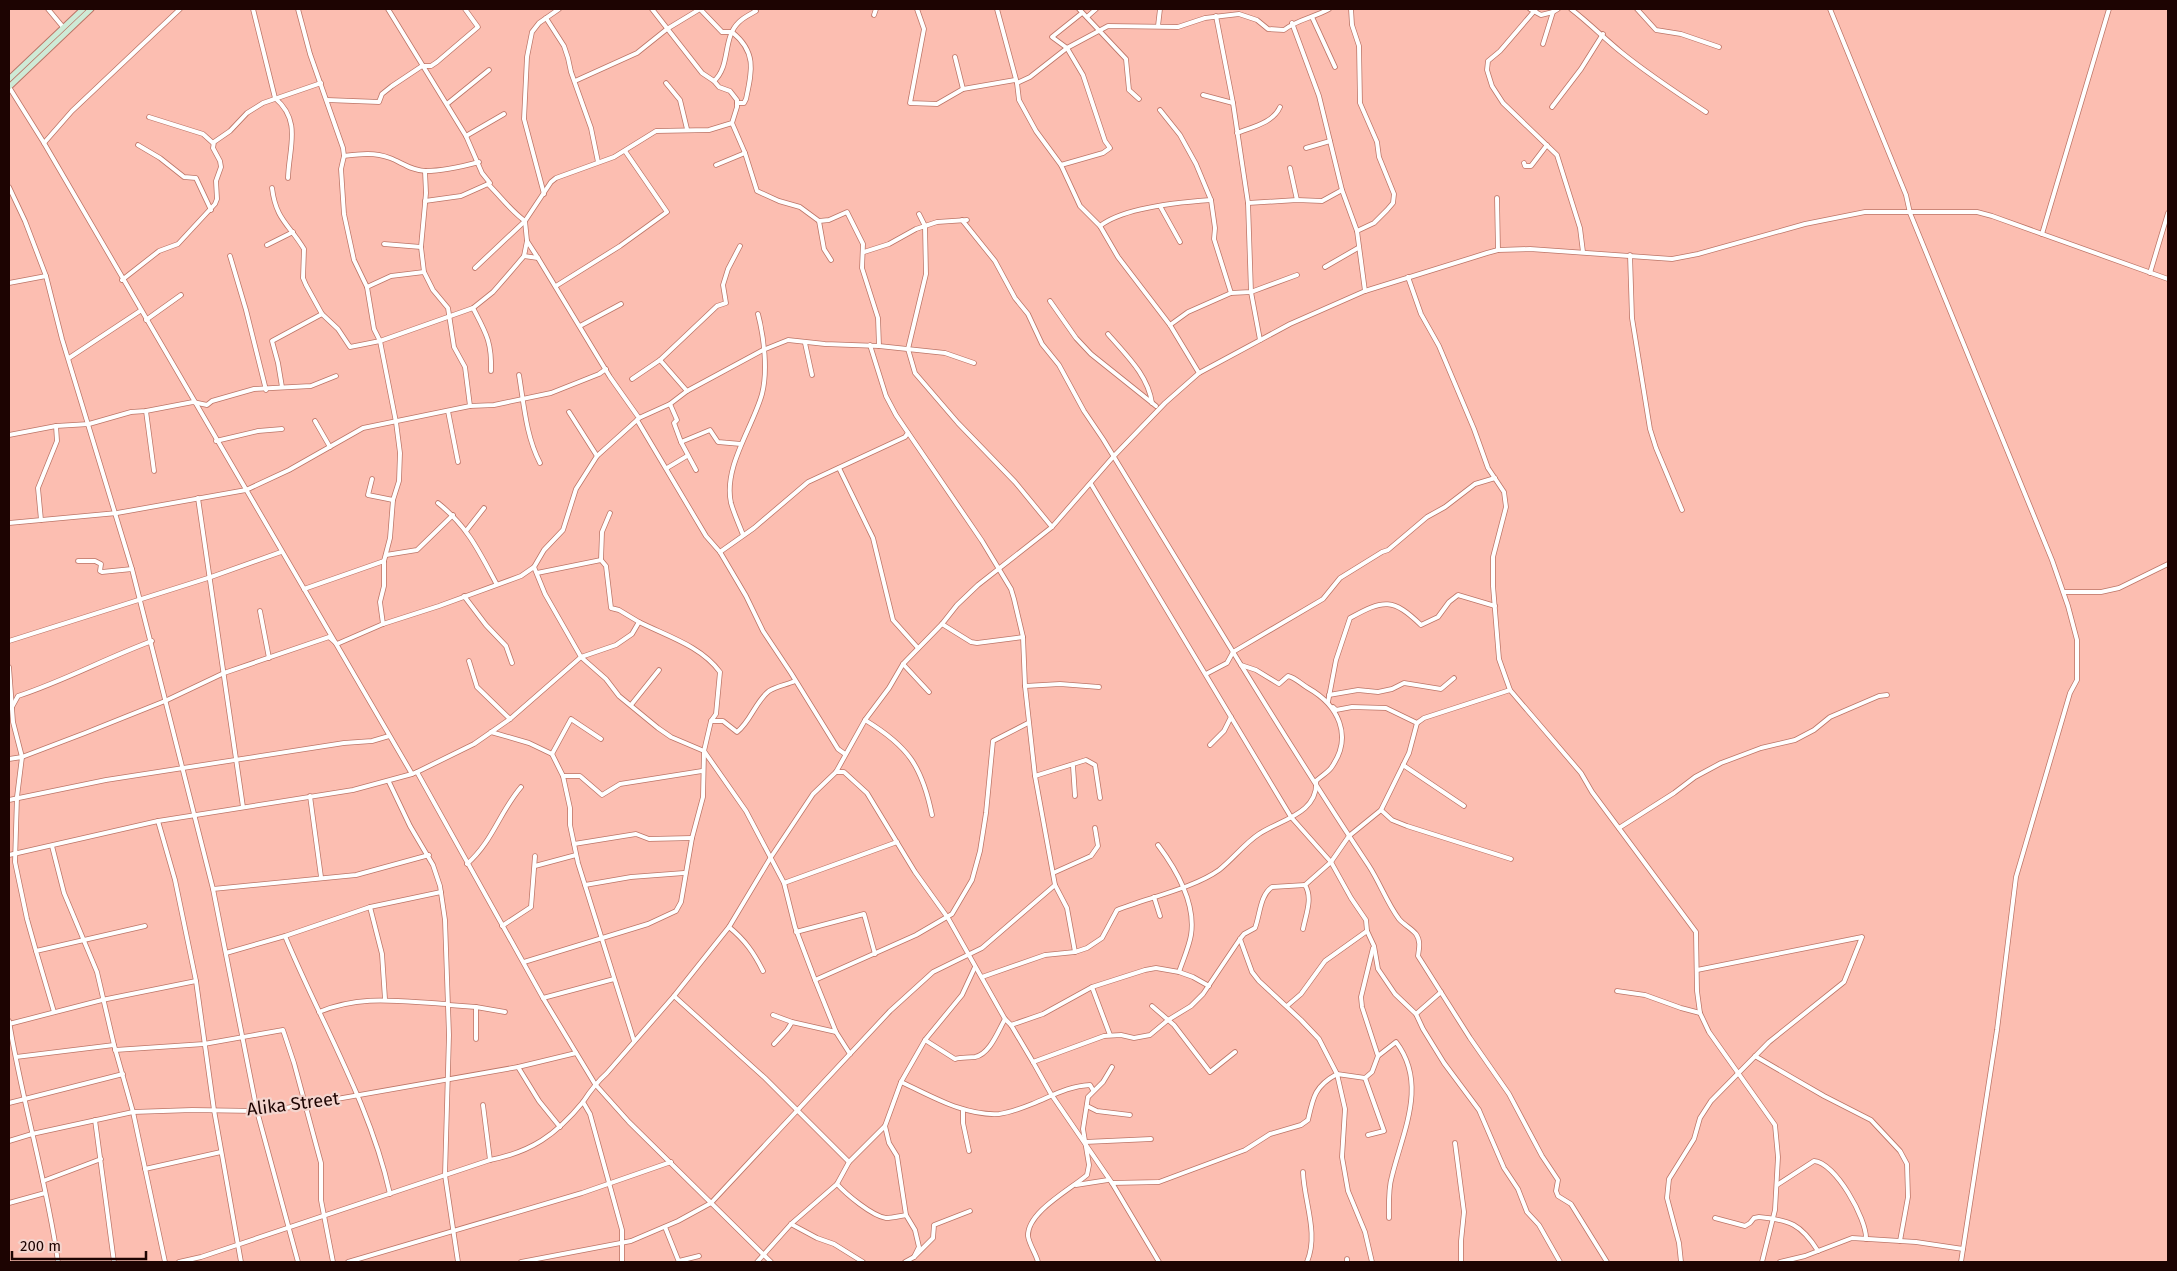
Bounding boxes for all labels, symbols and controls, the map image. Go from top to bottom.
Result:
street label: Alika Street [245,1087,341,1121]
scale bar [12,1228,146,1260]
text: 200 m [20,1237,61,1255]

